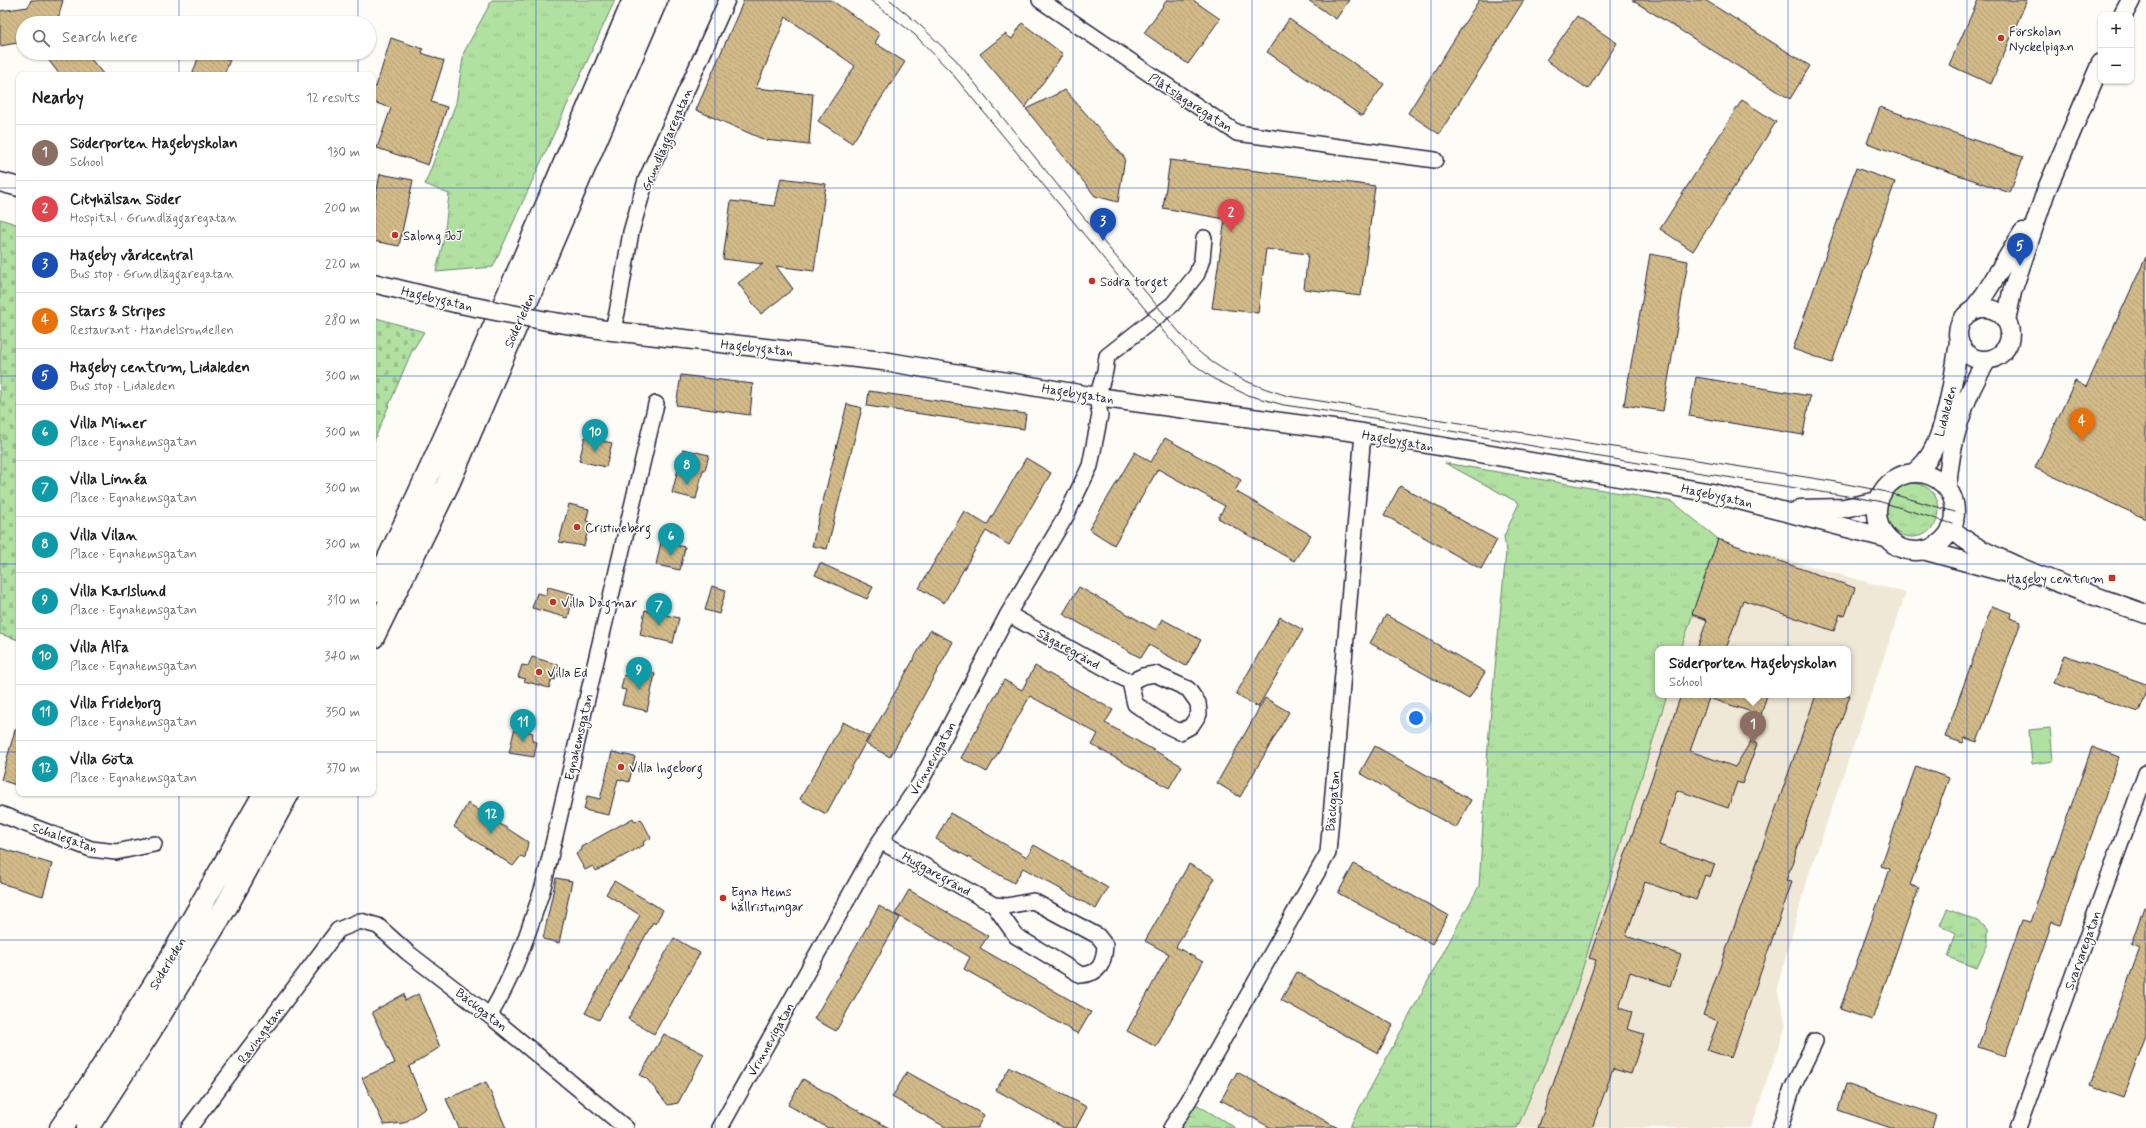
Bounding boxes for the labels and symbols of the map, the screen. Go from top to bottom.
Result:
place label: Förskolan Nyckelpigan [2009,24,2074,56]
marker: Förskolan Nyckelpigan [1996,33,2006,43]
street label: Plåtslagaregatan [1144,70,1235,138]
street label: Grundläggaregatan [638,85,699,195]
pin: 2 [1218,199,1244,232]
pin: 3 [1090,208,1116,241]
place label: Salong JoJ [403,228,463,245]
marker: Salong JoJ [390,230,400,240]
pin: 5 [2007,233,2033,266]
place label: Södra torget [1100,274,1168,293]
marker: Södra torget [1087,276,1097,286]
street label: Hagebygatan [399,283,474,318]
street label: Söderleden [501,290,540,351]
street label: Hagebygatan [720,336,794,363]
street label: Hagebygatan [1040,380,1115,411]
street label: Lidaleden [1931,384,1961,439]
pin: 4 [2069,408,2095,441]
pin: 10 [582,419,608,452]
street label: Hagebygatan [1360,427,1435,458]
pin: 8 [674,452,700,485]
street label: Hagebygatan [1679,481,1754,514]
place label: Cristineberg [585,520,651,539]
marker: Cristineberg [572,522,582,532]
pin: 6 [658,523,684,556]
place label: Hageby centrum [2007,571,2104,590]
marker: Hageby centrum [2107,573,2117,583]
pin: 7 [646,593,672,626]
place label: Villa Dagmar [561,595,638,614]
marker: Villa Dagmar [548,597,558,607]
street label: Sågaregränd [1033,625,1103,674]
pin: 9 [626,657,652,690]
place label: Villa Ed [547,665,587,682]
marker: Villa Ed [534,667,544,677]
street label: Egnahemsgatan [561,692,599,783]
your location [1406,708,1426,728]
pin: 11 [510,709,536,742]
pin: 1 [1740,711,1766,744]
street label: Vrinnevigatan [906,719,962,799]
place label: Villa Ingeborg [629,760,703,779]
marker: Villa Ingeborg [616,762,626,772]
street label: Bäckgatan [1322,770,1346,832]
pin: 12 [478,801,504,834]
street label: Schalegatan [29,819,100,860]
street label: Huggaregränd [898,848,974,902]
place label: Egna Hems hällristningar [731,884,804,917]
marker: Egna Hems hällristningar [718,893,728,903]
street label: Svarvaregatan [2061,909,2107,993]
street label: Söderleden [146,934,191,993]
street label: Bäckgatan [451,985,510,1036]
street label: Vrinnevigatan [744,1000,800,1080]
street label: Ravingatan [234,1002,288,1067]

